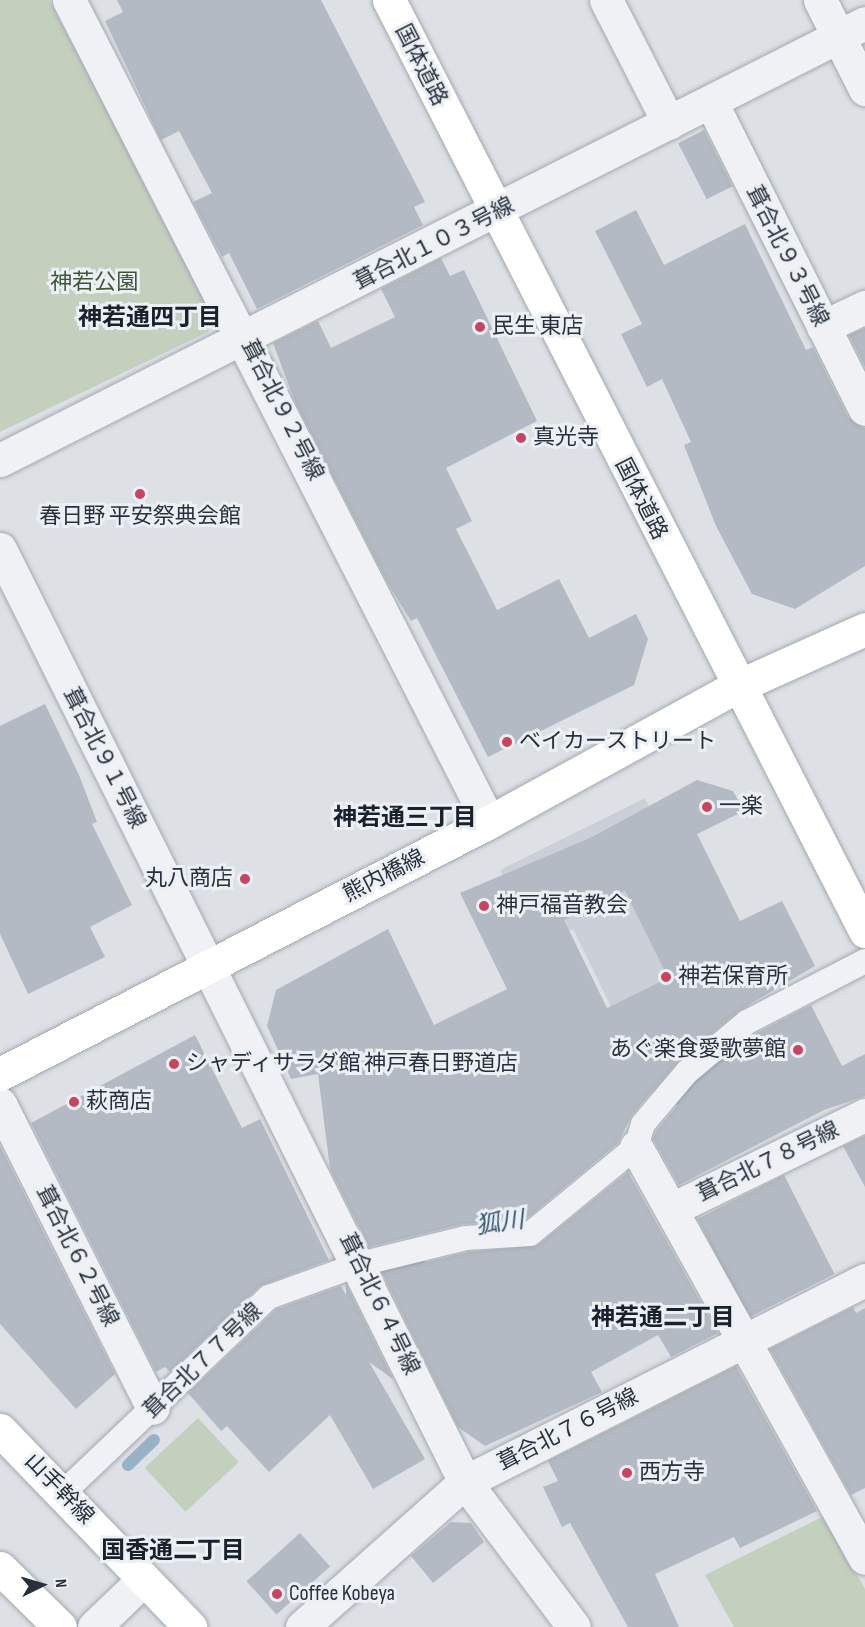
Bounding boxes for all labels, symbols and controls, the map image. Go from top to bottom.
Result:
street label: 国体道路 [389,20,453,110]
street label: 葺合北９３号線 [740,181,834,331]
street label: 葺合北１０３号線 [350,192,518,296]
park label: 神若公園 [50,270,138,296]
district label: 神若通四丁目 [78,304,222,332]
place label: 民生 東店 [492,314,583,340]
marker: 民生 東店 [473,320,487,334]
street label: 葺合北９２号線 [235,335,329,485]
place label: 真光寺 [533,425,599,451]
marker: 真光寺 [514,431,528,445]
street label: 国体道路 [609,454,673,544]
marker: 春日野 平安祭典会館 [133,487,147,501]
place label: 春日野 平安祭典会館 [39,504,241,530]
street label: 葺合北９１号線 [57,683,151,833]
place label: ベイカーストリート [519,729,717,755]
marker: ベイカーストリート [500,735,514,749]
place label: 一楽 [719,794,763,820]
marker: 一楽 [700,800,714,814]
district label: 神若通三丁目 [333,804,477,832]
street label: 熊内橋線 [339,844,429,908]
place label: 丸八商店 [145,866,233,892]
marker: 丸八商店 [238,872,252,886]
place label: 神戸福音教会 [496,893,628,919]
marker: 神戸福音教会 [477,899,491,913]
place label: 神若保育所 [678,964,788,990]
marker: 神若保育所 [659,970,673,984]
place label: あぐ楽食愛歌夢館 [610,1037,786,1063]
marker: あぐ楽食愛歌夢館 [791,1043,805,1057]
place label: シャディサラダ館 神戸春日野道店 [186,1051,519,1077]
marker: シャディサラダ館 神戸春日野道店 [167,1057,181,1071]
place label: 萩商店 [86,1089,152,1115]
marker: 萩商店 [67,1095,81,1109]
street label: 葺合北７８号線 [693,1116,843,1208]
street label: 葺合北６２号線 [30,1181,124,1331]
water label: 狐川 [474,1205,526,1241]
street label: 葺合北６４号線 [333,1229,425,1379]
street label: 葺合北７７号線 [138,1298,268,1424]
district label: 神若通二丁目 [591,1304,735,1332]
street label: 葺合北７６号線 [493,1383,643,1477]
street label: 山手幹線 [19,1448,99,1530]
place label: 西方寺 [639,1460,705,1486]
marker: 西方寺 [620,1466,634,1480]
district label: 国香通二丁目 [101,1537,245,1565]
north arrow [12,1555,72,1615]
text: N [51,1578,70,1588]
place label: Coffee Kobeya [289,1581,395,1607]
marker: Coffee Kobeya [270,1587,284,1601]

